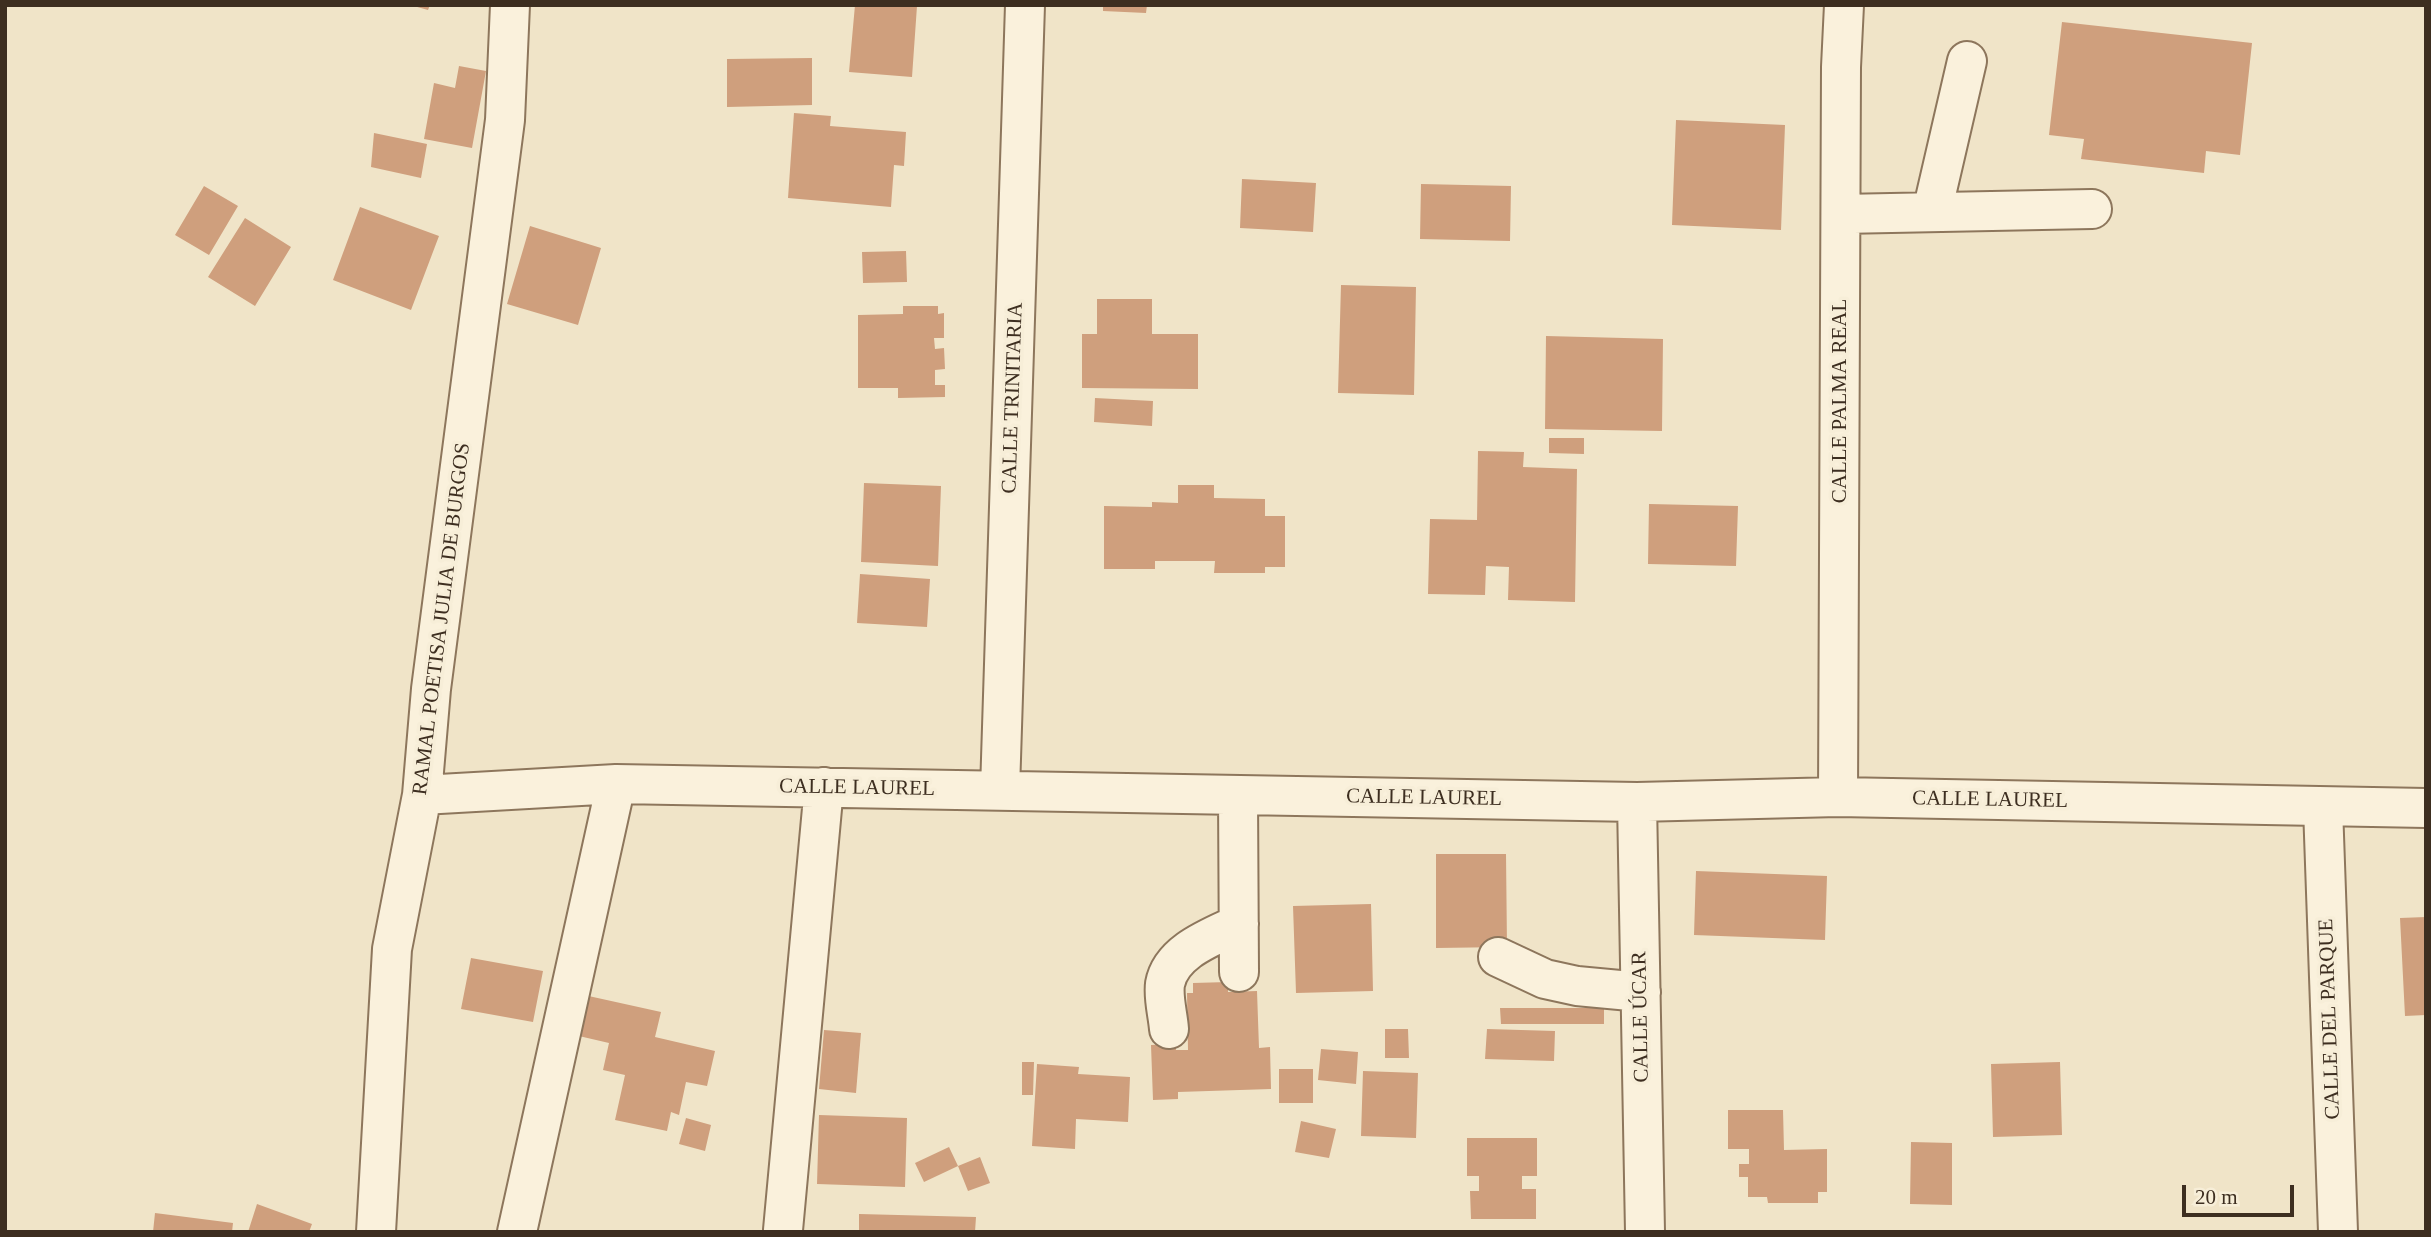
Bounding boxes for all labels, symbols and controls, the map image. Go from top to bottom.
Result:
street label: CALLE PALMA REAL [1827,299,1853,503]
street label: CALLE TRINITARIA [997,302,1029,494]
street label: RAMAL POETISA JULIA DE BURGOS [408,441,476,797]
street label: CALLE LAUREL [779,774,935,802]
street label: CALLE LAUREL [1346,784,1502,812]
street label: CALLE LAUREL [1912,786,2068,814]
street label: CALLE DEL PARQUE [2314,918,2346,1120]
street label: CALLE ÚCAR [1627,951,1655,1083]
scale bar [2186,1170,2298,1214]
text: 20 m [2195,1185,2238,1209]

